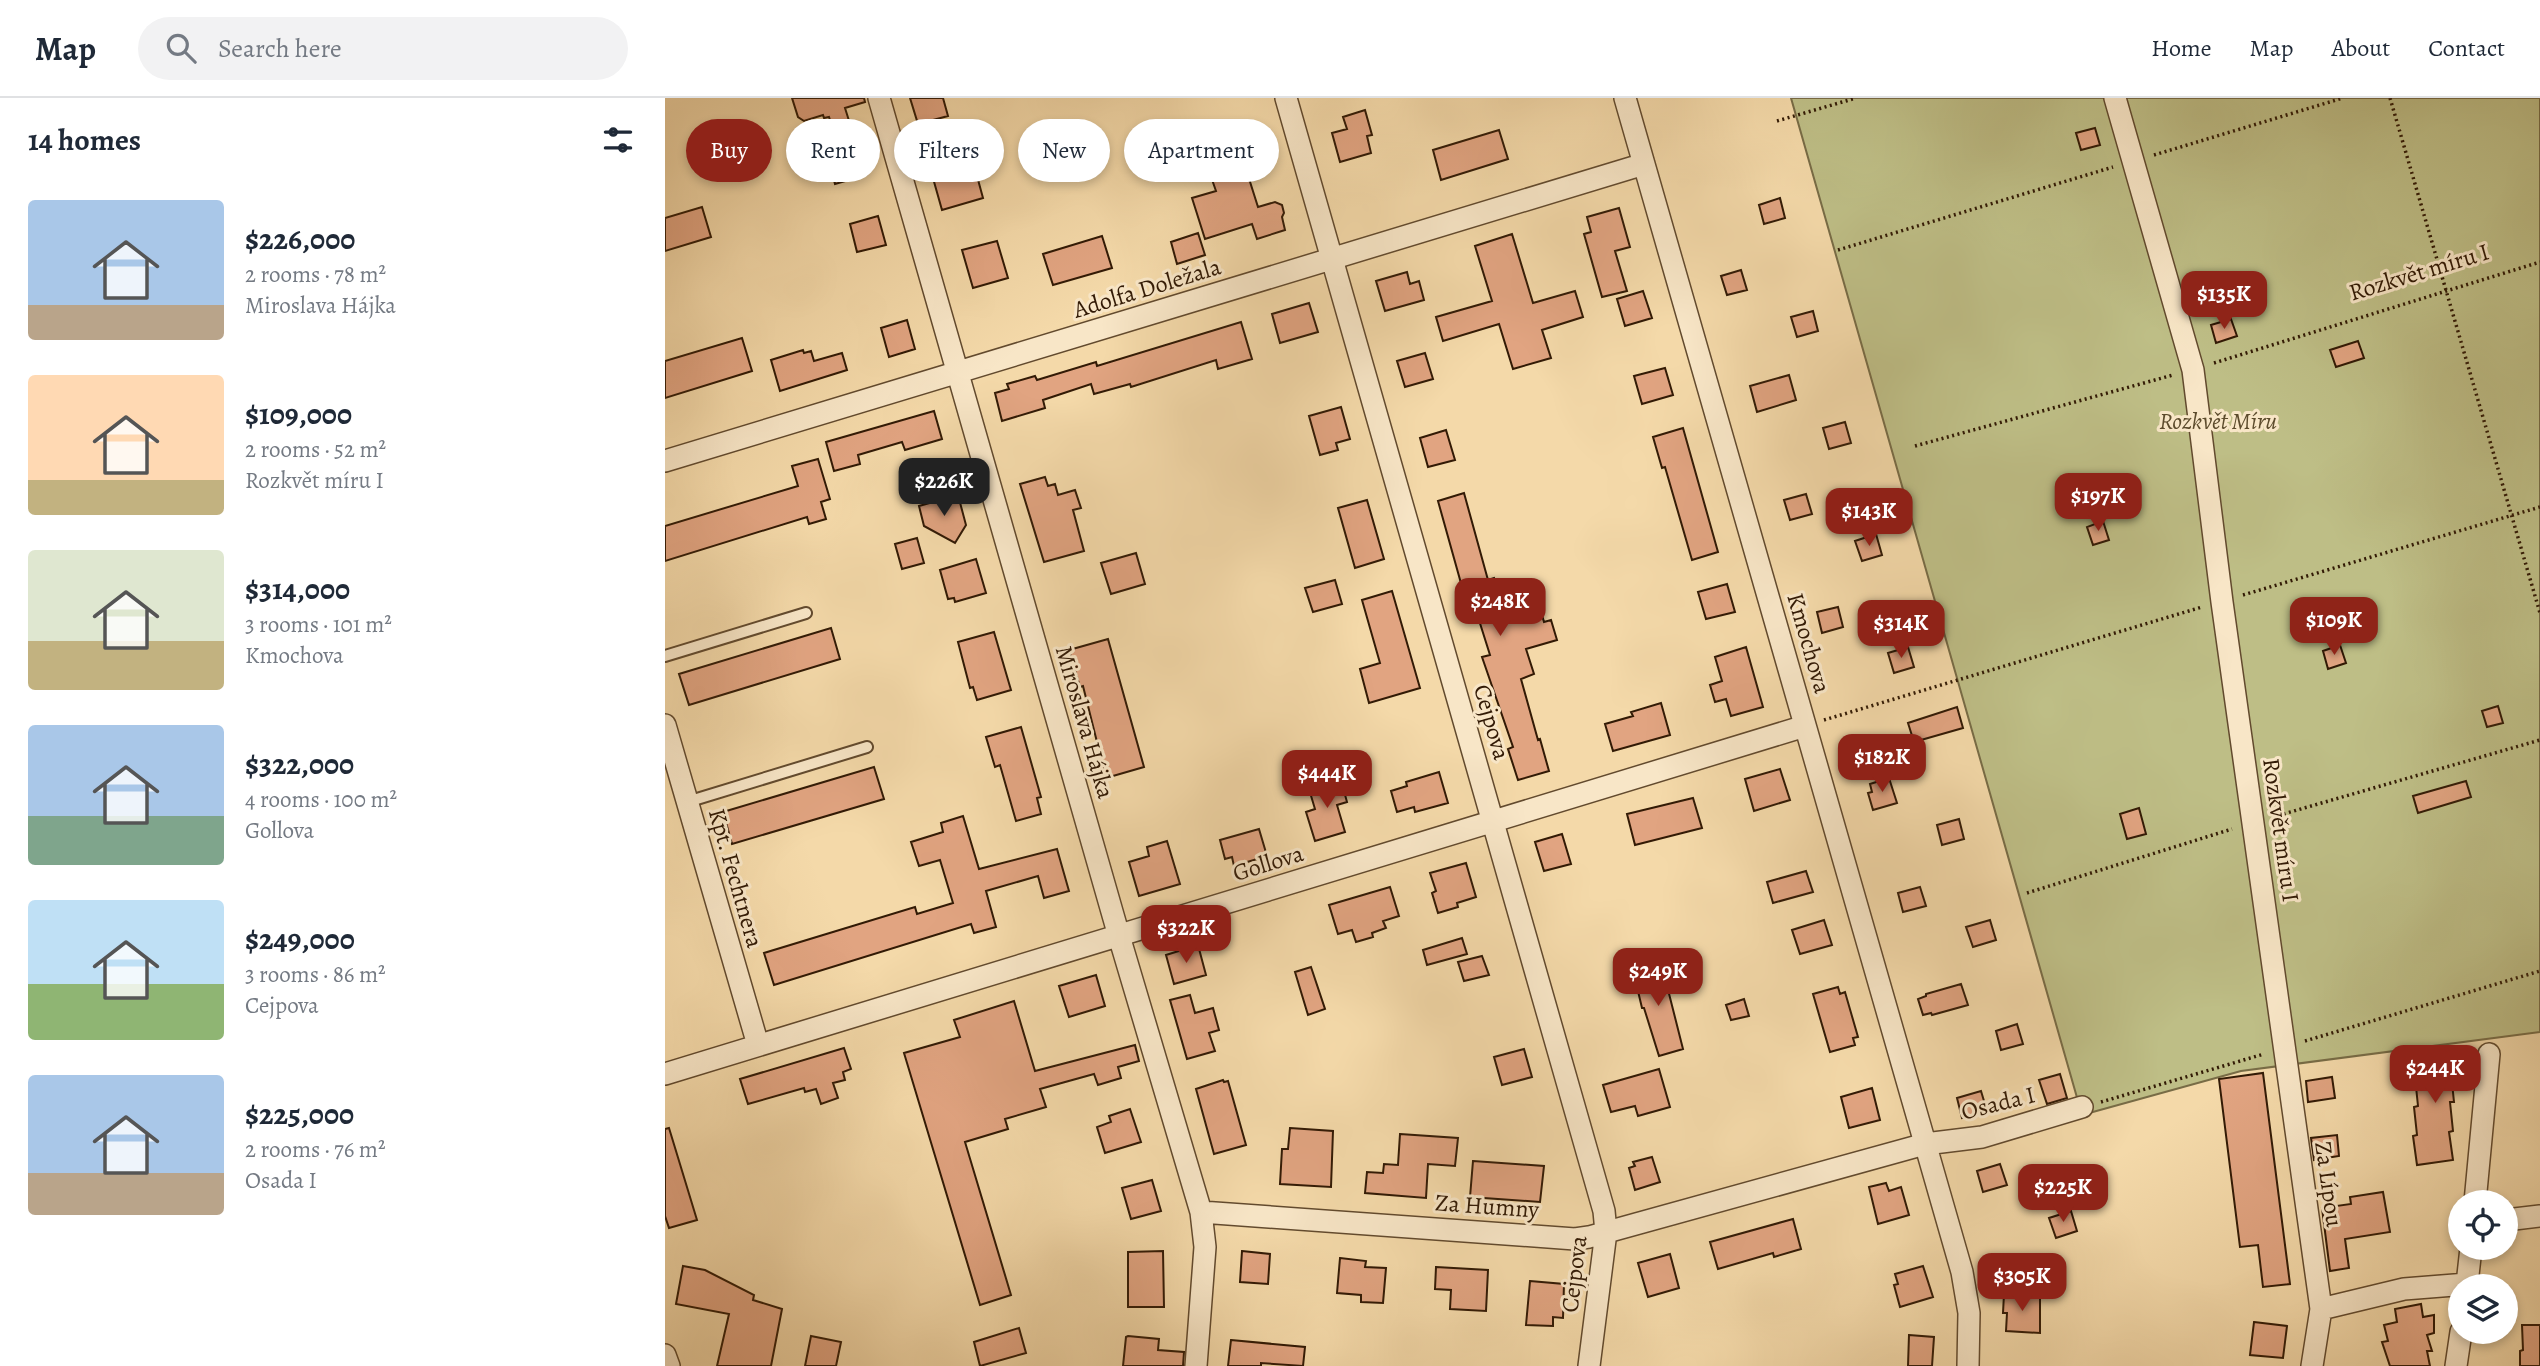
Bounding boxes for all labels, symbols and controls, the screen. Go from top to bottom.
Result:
search box [138,17,628,80]
text: Map [35,26,96,71]
icon: search [162,29,200,67]
text: Search here [218,31,342,66]
text: Home [2151,32,2212,64]
text: Map [2250,32,2294,64]
text: About [2332,32,2390,64]
text: Contact [2428,32,2505,64]
chip: Buy [686,119,772,182]
chip: Rent [786,119,880,182]
chip: Filters [894,119,1004,182]
chip: New [1018,119,1110,182]
chip: Apartment [1124,119,1279,182]
text: 14 homes [28,120,141,160]
icon: filters [599,121,637,159]
text: $226,000 [245,219,355,259]
icon: home [84,228,168,312]
street label: Rozkvět míru I [2345,236,2493,308]
street label: Adolfa Doležala [1068,250,1225,326]
text: 2 rooms · 78 m² [245,259,386,290]
pin: $135K [2175,272,2273,331]
text: $135K [2197,278,2251,309]
text: Miroslava Hájka [245,290,396,321]
text: $109,000 [245,394,352,434]
icon: home [84,403,168,487]
park label: Rozkvět Míru [2159,405,2277,437]
text: 2 rooms · 52 m² [245,434,386,465]
pin: $226K [895,458,993,518]
text: Rozkvět míru I [245,465,384,496]
text: $226K [915,465,973,496]
pin: $197K [2049,474,2147,533]
text: $197K [2071,480,2125,511]
pin: $143K [1820,489,1918,548]
text: $143K [1842,495,1896,526]
text: $314,000 [245,569,350,609]
icon: home [84,578,168,662]
pin: $248K [1451,578,1549,638]
text: $248K [1471,585,1529,616]
street label: Kmochova [1779,589,1839,698]
pin: $109K [2285,598,2383,657]
pin: $314K [1852,601,1950,660]
text: $109K [2306,604,2362,635]
text: $314K [1874,607,1928,638]
text: 3 rooms · 101 m² [245,609,392,640]
text: Kmochova [245,640,344,671]
street label: Miroslava Hájka [1048,642,1122,803]
street label: Cejpova [1466,681,1518,764]
pin: $182K [1833,734,1931,794]
text: $182K [1854,741,1910,772]
text: $322,000 [245,744,354,784]
pin: $444K [1278,750,1376,810]
icon: home [84,753,168,837]
street label: Rozkvět míru I [2255,756,2307,904]
text: $444K [1298,757,1356,788]
text: 4 rooms · 100 m² [245,784,397,815]
street label: Kpt. Fechtnera [701,805,771,952]
text: Gollova [245,815,314,846]
street label: Gollova [1229,837,1308,889]
pin: $322K [1137,906,1235,965]
text: $322K [1157,912,1215,943]
text: $249,000 [245,919,355,959]
icon: home [84,928,168,1012]
pin: $249K [1609,948,1707,1008]
text: $249K [1629,955,1687,986]
text: 3 rooms · 86 m² [245,959,386,990]
text: Cejpova [245,990,319,1021]
pin: $244K [2386,1046,2484,1105]
text: $244K [2406,1052,2464,1083]
street label: Osada I [1958,1078,2038,1128]
text: $225,000 [245,1094,354,1134]
icon: home [84,1103,168,1187]
text: 2 rooms · 76 m² [245,1134,386,1165]
street label: Za Lípou [2307,1139,2351,1229]
pin: $225K [2014,1164,2112,1224]
text: Osada I [245,1165,317,1196]
text: $225K [2034,1171,2092,1202]
street label: Za Humny [1434,1186,1540,1226]
map controls [2448,1190,2518,1344]
button: locate [2448,1190,2518,1260]
street label: Cejpova [1553,1233,1595,1314]
pin: $305K [1973,1254,2071,1313]
text: $305K [1993,1260,2051,1291]
button: layers [2448,1274,2518,1344]

